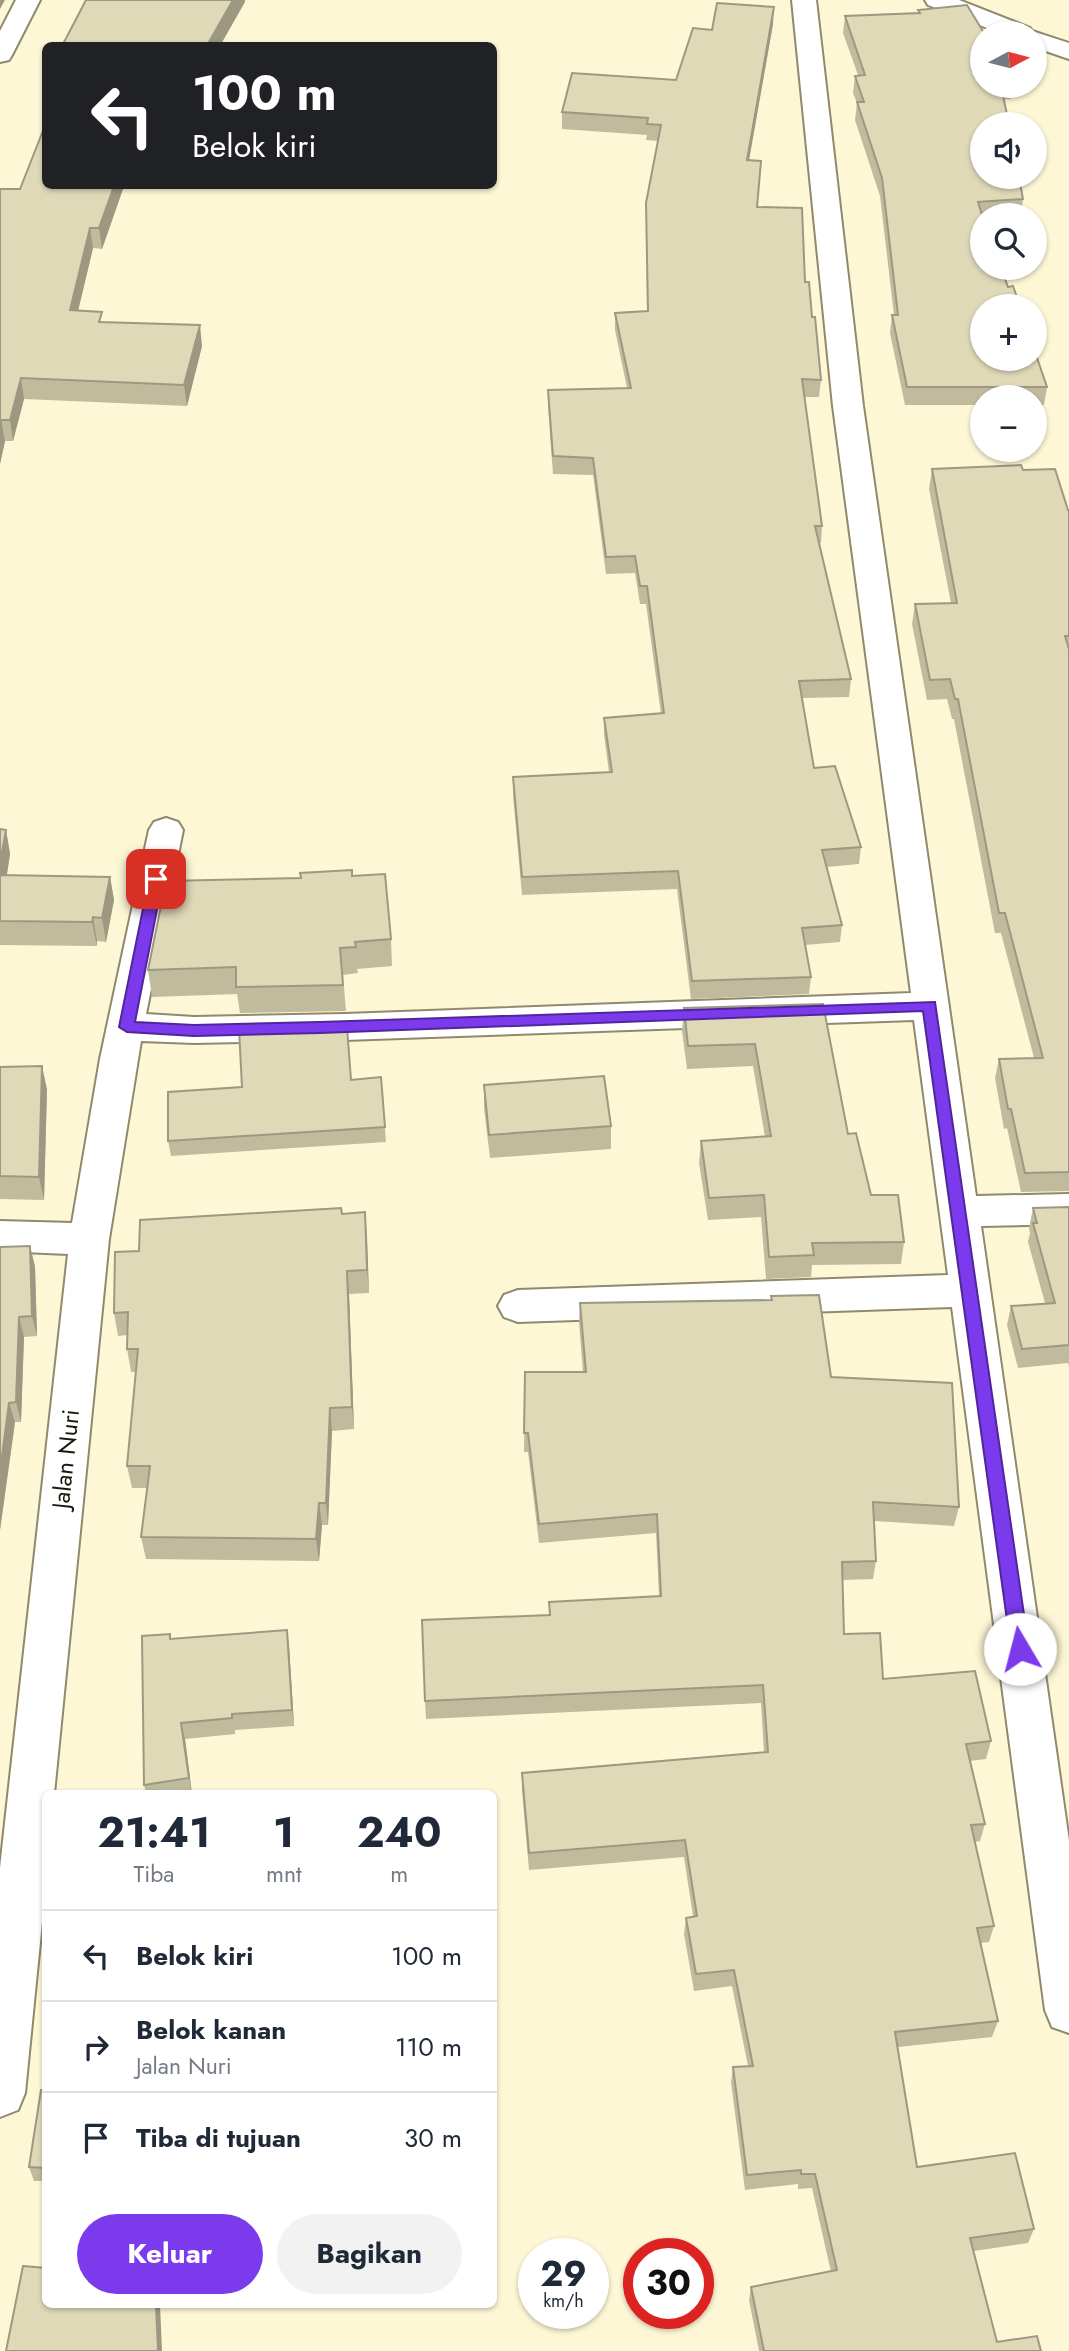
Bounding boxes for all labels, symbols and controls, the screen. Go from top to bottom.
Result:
north arrow [970,21,1046,98]
map controls [970,21,1047,462]
text: 100 m [192,58,337,128]
icon: left [77,70,168,161]
button: sound [970,112,1047,189]
text: Belok kiri [192,123,317,169]
button: search [970,203,1047,280]
button: + [970,294,1047,371]
button: − [970,385,1047,462]
pin [126,849,186,909]
icon: arrive [137,860,175,898]
street label: Jalan Nuri [43,1407,88,1513]
position arrow [983,1612,1057,1686]
text: 21:41 [97,1802,211,1863]
text: 1 [273,1802,294,1863]
text: 240 [357,1802,442,1863]
text: Tiba [134,1857,174,1891]
text: mnt [266,1857,301,1891]
text: m [390,1857,408,1891]
icon: left [77,1937,115,1975]
text: Belok kiri [136,1937,253,1975]
text: 100 m [391,1937,462,1975]
text: Belok kanan [136,2011,286,2049]
icon: right [77,2028,115,2066]
text: 110 m [395,2028,462,2066]
text: Jalan Nuri [136,2049,232,2083]
icon: arrive [77,2119,115,2157]
text: Tiba di tujuan [136,2119,301,2157]
text: 30 m [404,2119,462,2157]
button: Keluar [77,2214,263,2294]
button: Bagikan [277,2214,462,2294]
speed limit sign: 30 [623,2238,714,2329]
text: 29 [540,2249,587,2299]
text: km/h [543,2288,584,2314]

